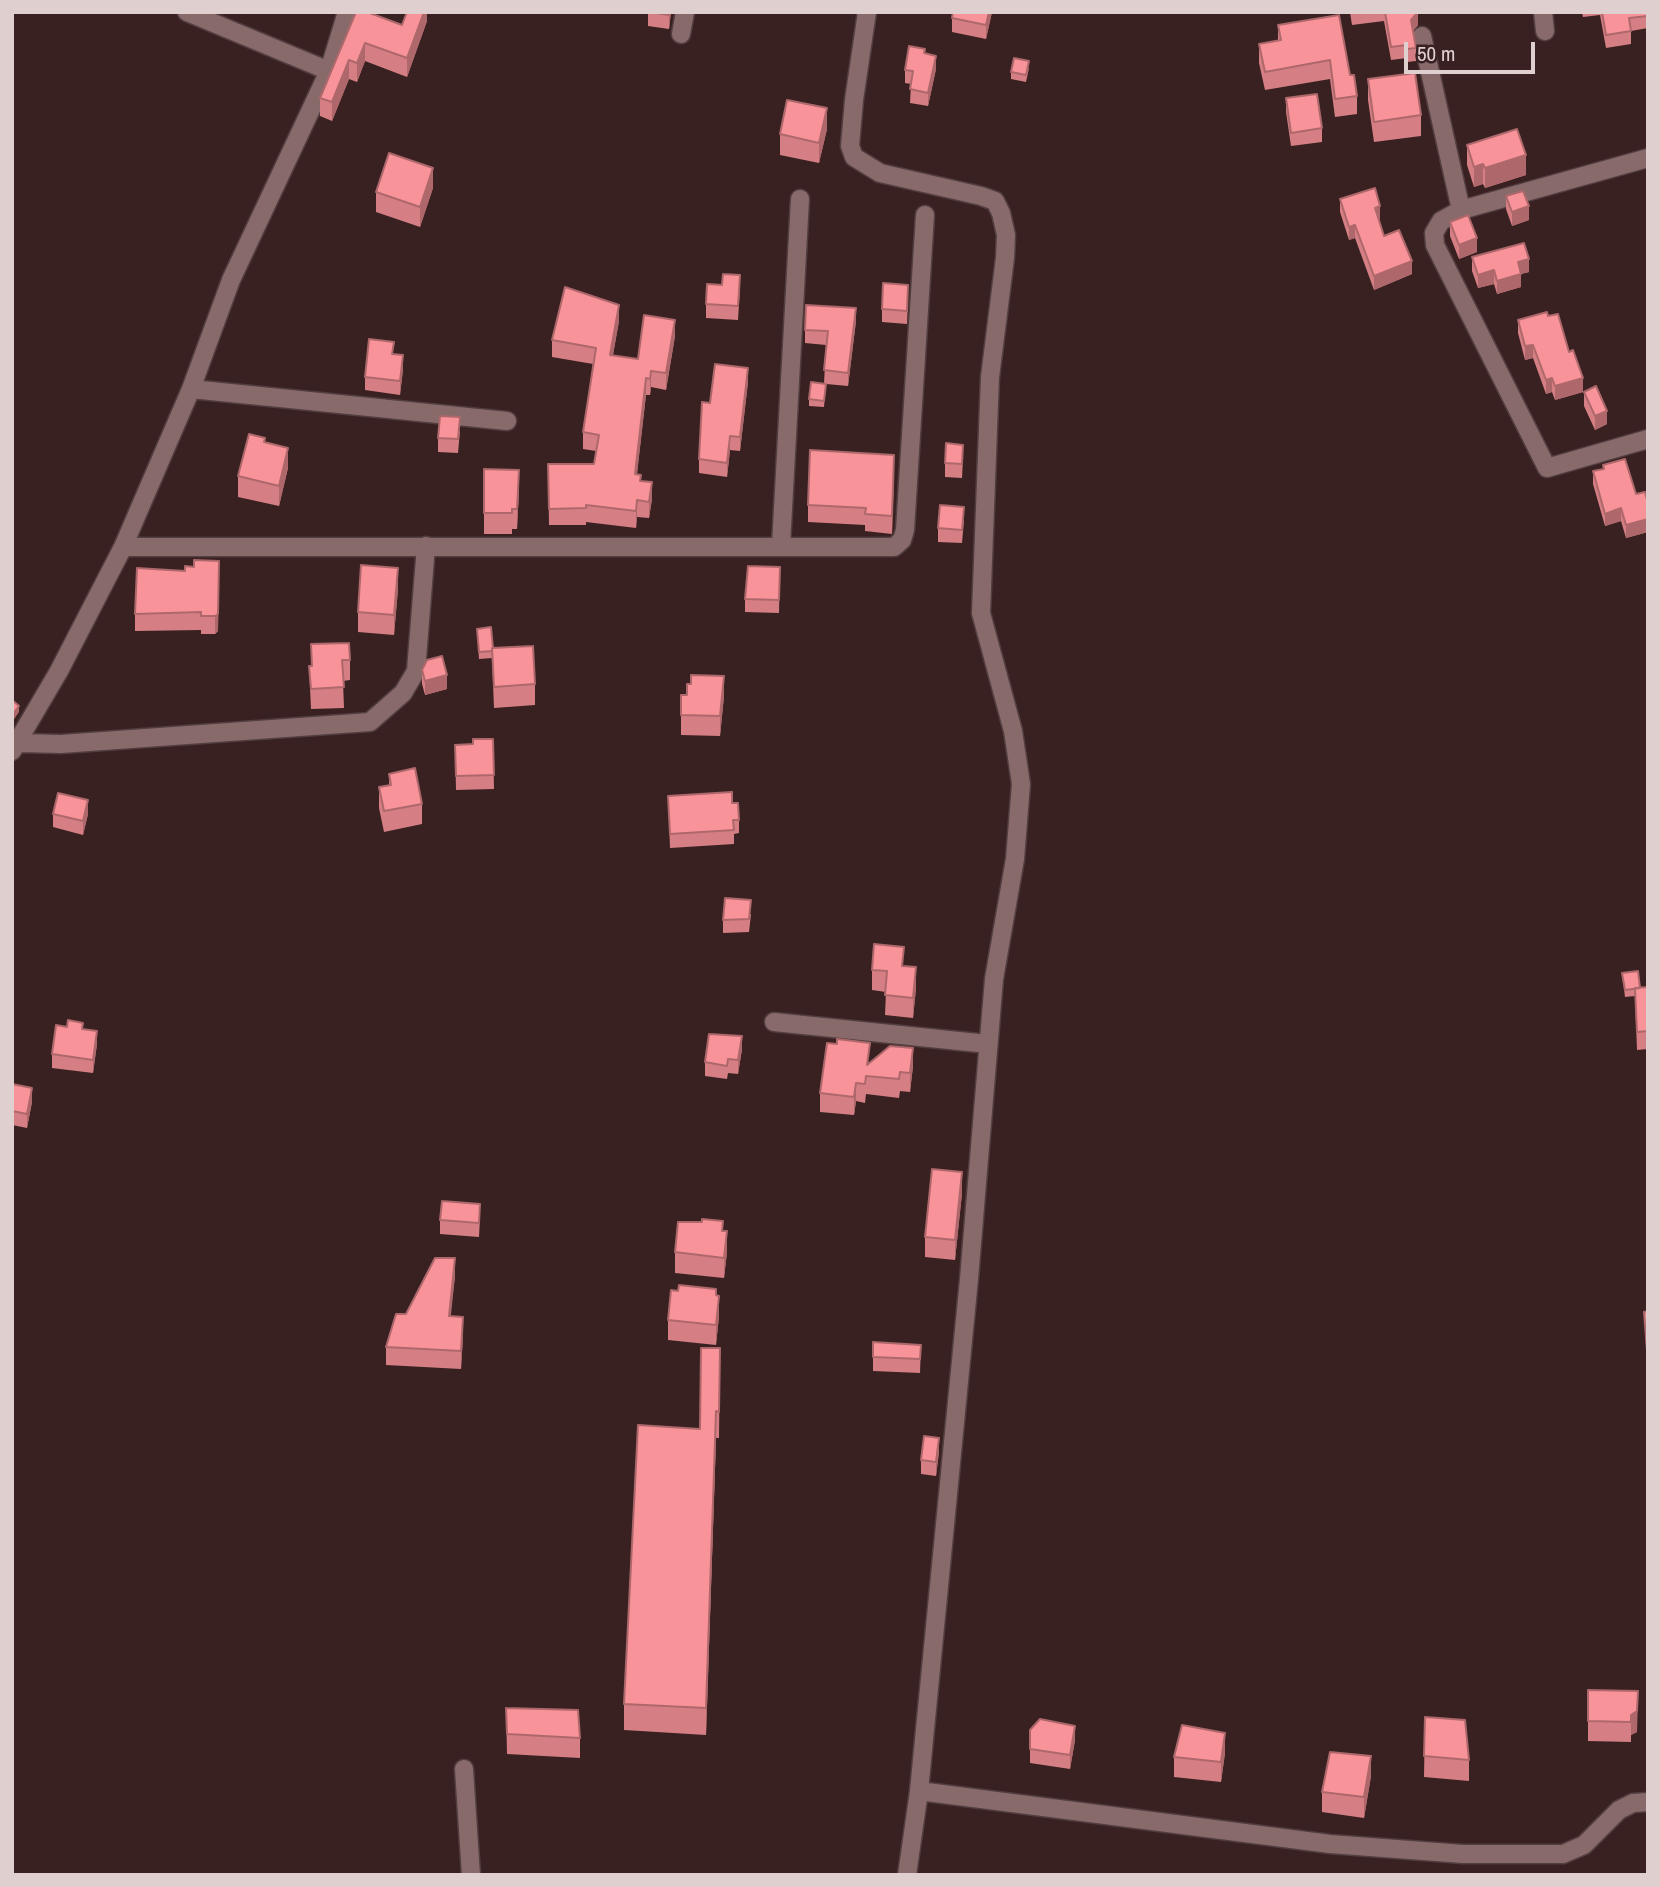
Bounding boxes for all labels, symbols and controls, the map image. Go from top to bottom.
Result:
scale bar [1408,28,1539,72]
text: 50 m [1417,39,1455,68]

